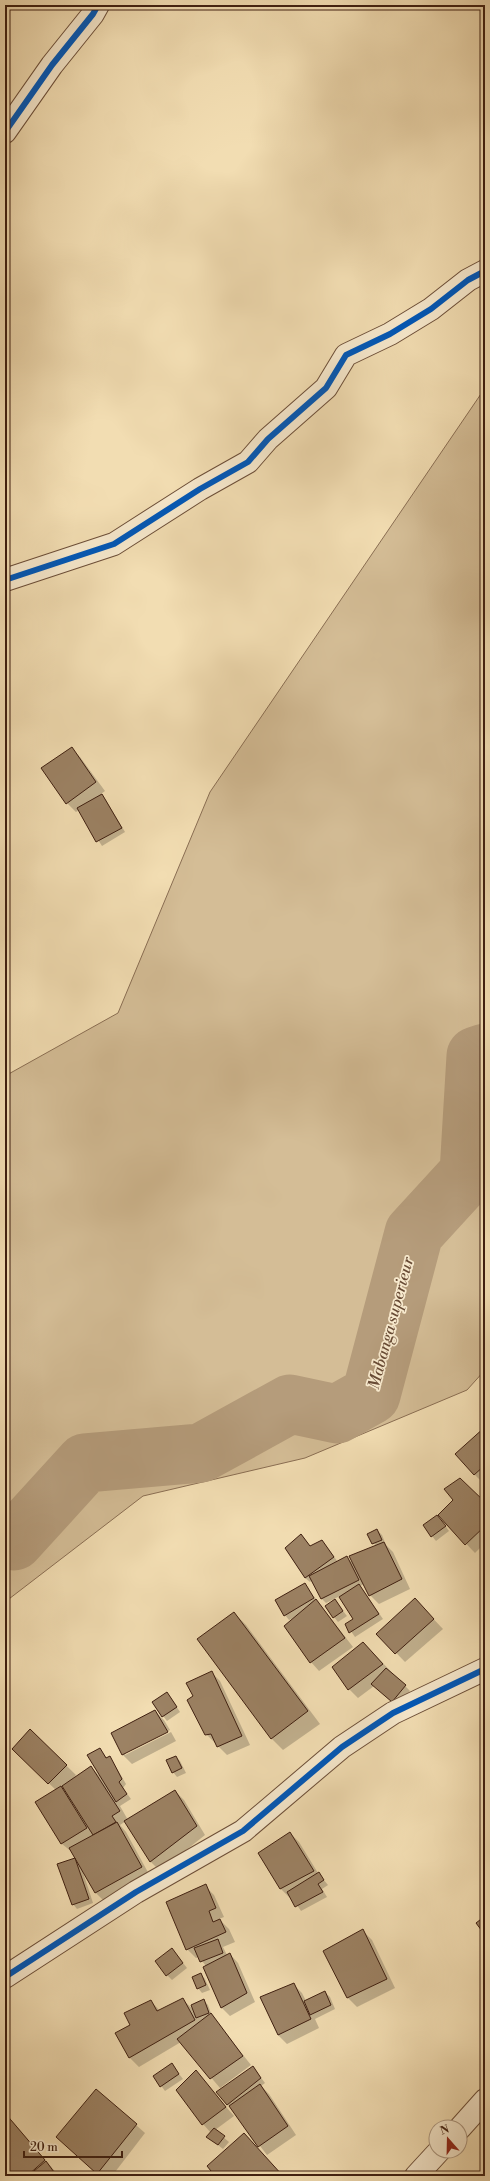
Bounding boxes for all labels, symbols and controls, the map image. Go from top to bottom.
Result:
water label: Mabanga superieur [364,1254,419,1392]
north arrow [428,2119,468,2159]
text: N [438,2122,452,2139]
scale bar [24,2133,122,2159]
text: 20 m [30,2140,58,2155]

